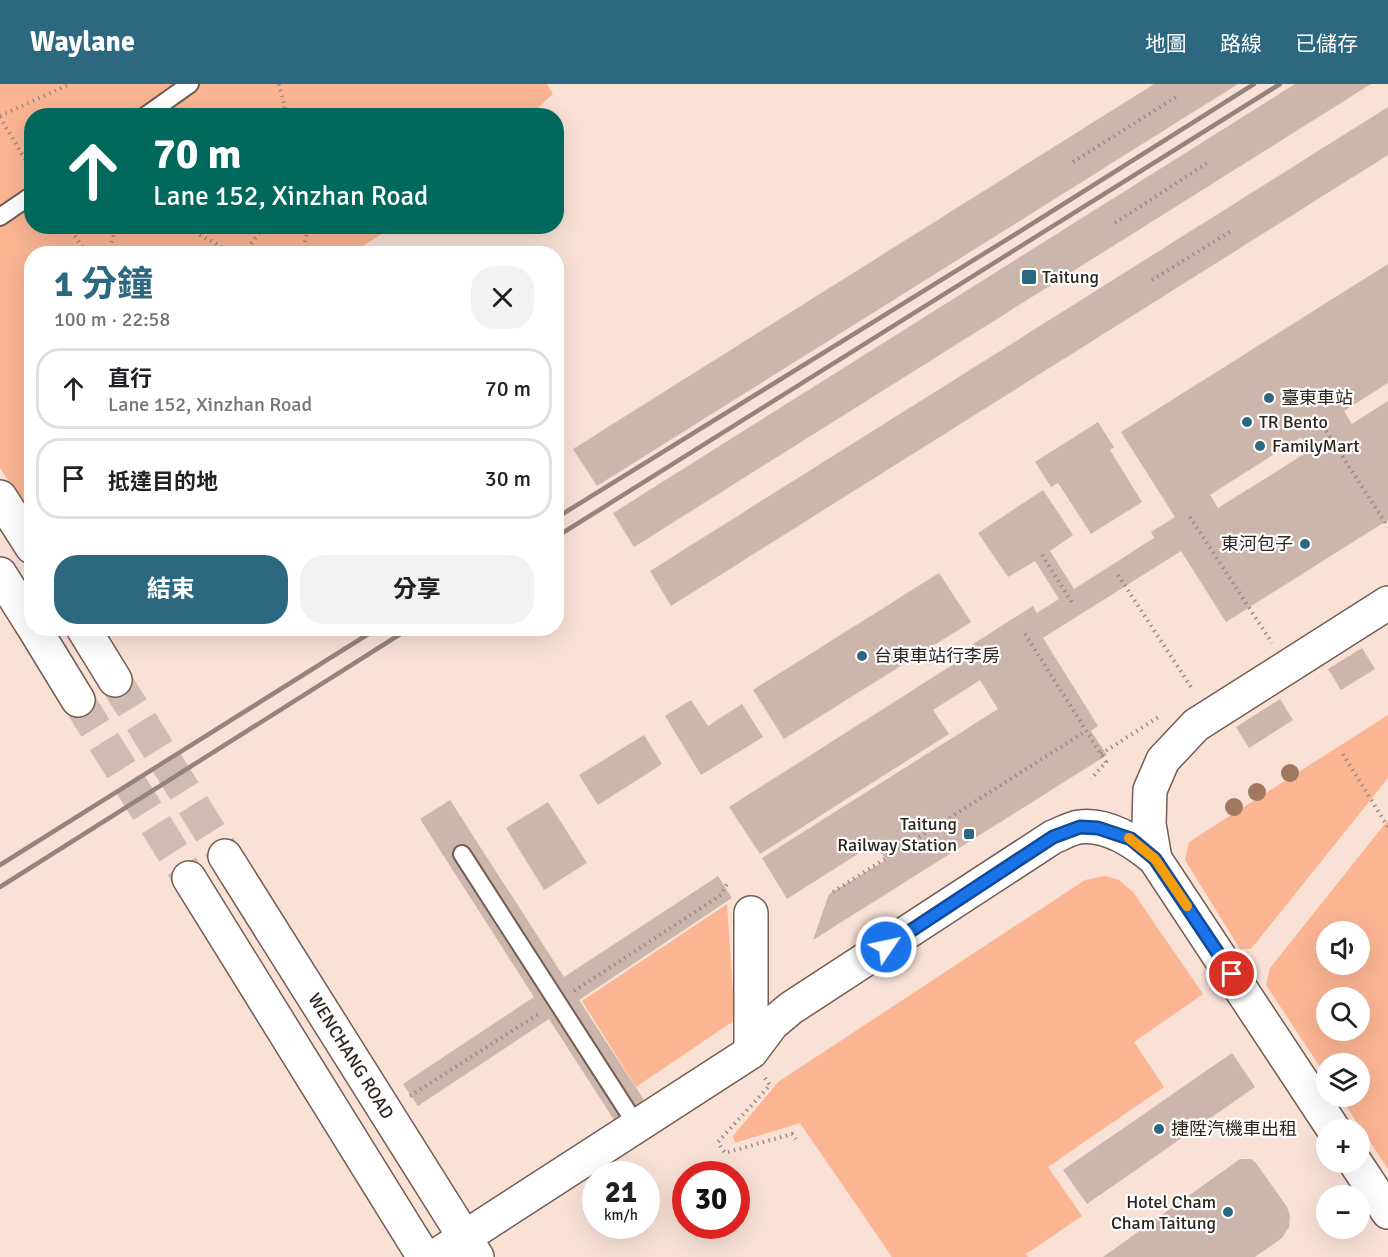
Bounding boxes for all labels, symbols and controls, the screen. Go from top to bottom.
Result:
text: Waylane [30,25,135,59]
text: 地圖 [1145,31,1187,57]
text: 路線 [1220,31,1262,57]
text: 已儲存 [1295,31,1358,57]
text: 70 m [153,129,242,180]
icon: ahead [54,132,132,210]
text: Lane 152, Xinzhan Road [153,180,428,213]
text: 1 分鐘 [54,262,153,307]
button: close [471,266,534,329]
place label: Taitung [1042,266,1099,288]
marker: Taitung [1020,268,1038,286]
text: 100 m · 22:58 [54,307,170,332]
text: 直行 [108,365,152,392]
icon: ahead [57,372,90,405]
text: 70 m [485,375,531,402]
place label: 臺東車站 [1281,387,1353,409]
marker: 臺東車站 [1262,391,1276,405]
text: Lane 152, Xinzhan Road [108,392,312,417]
place label: TR Bento [1259,411,1328,433]
marker: TR Bento [1240,415,1254,429]
place label: FamilyMart [1272,435,1360,457]
marker: FamilyMart [1253,439,1267,453]
icon: arrive [57,462,90,495]
text: 30 m [485,465,531,492]
text: 抵達目的地 [108,468,218,495]
place label: 東河包子 [1221,533,1293,555]
marker: 東河包子 [1298,537,1312,551]
button: 結束 [54,555,288,624]
button: 分享 [300,555,534,624]
place label: 台東車站行李房 [874,645,1000,667]
marker: 台東車站行李房 [855,649,869,663]
place label: Taitung Railway Station [837,813,957,856]
marker: Taitung Railway Station [962,827,976,841]
position arrow [854,915,918,979]
map controls [1316,921,1370,1239]
button: sound [1316,921,1370,975]
pin [1206,948,1257,999]
icon: arrive [1215,957,1248,990]
button: search [1316,987,1370,1041]
street label: WENCHANG ROAD [303,989,399,1123]
button: layers [1316,1053,1370,1107]
place label: 捷陞汽機車出租 [1171,1118,1297,1140]
button: + [1316,1119,1370,1173]
marker: 捷陞汽機車出租 [1152,1122,1166,1136]
speed limit sign: 30 [672,1161,750,1239]
text: 21 [605,1174,637,1211]
button: − [1316,1185,1370,1239]
place label: Hotel Cham Cham Taitung [1111,1191,1216,1234]
marker: Hotel Cham Cham Taitung [1221,1205,1235,1219]
text: km/h [604,1206,638,1224]

